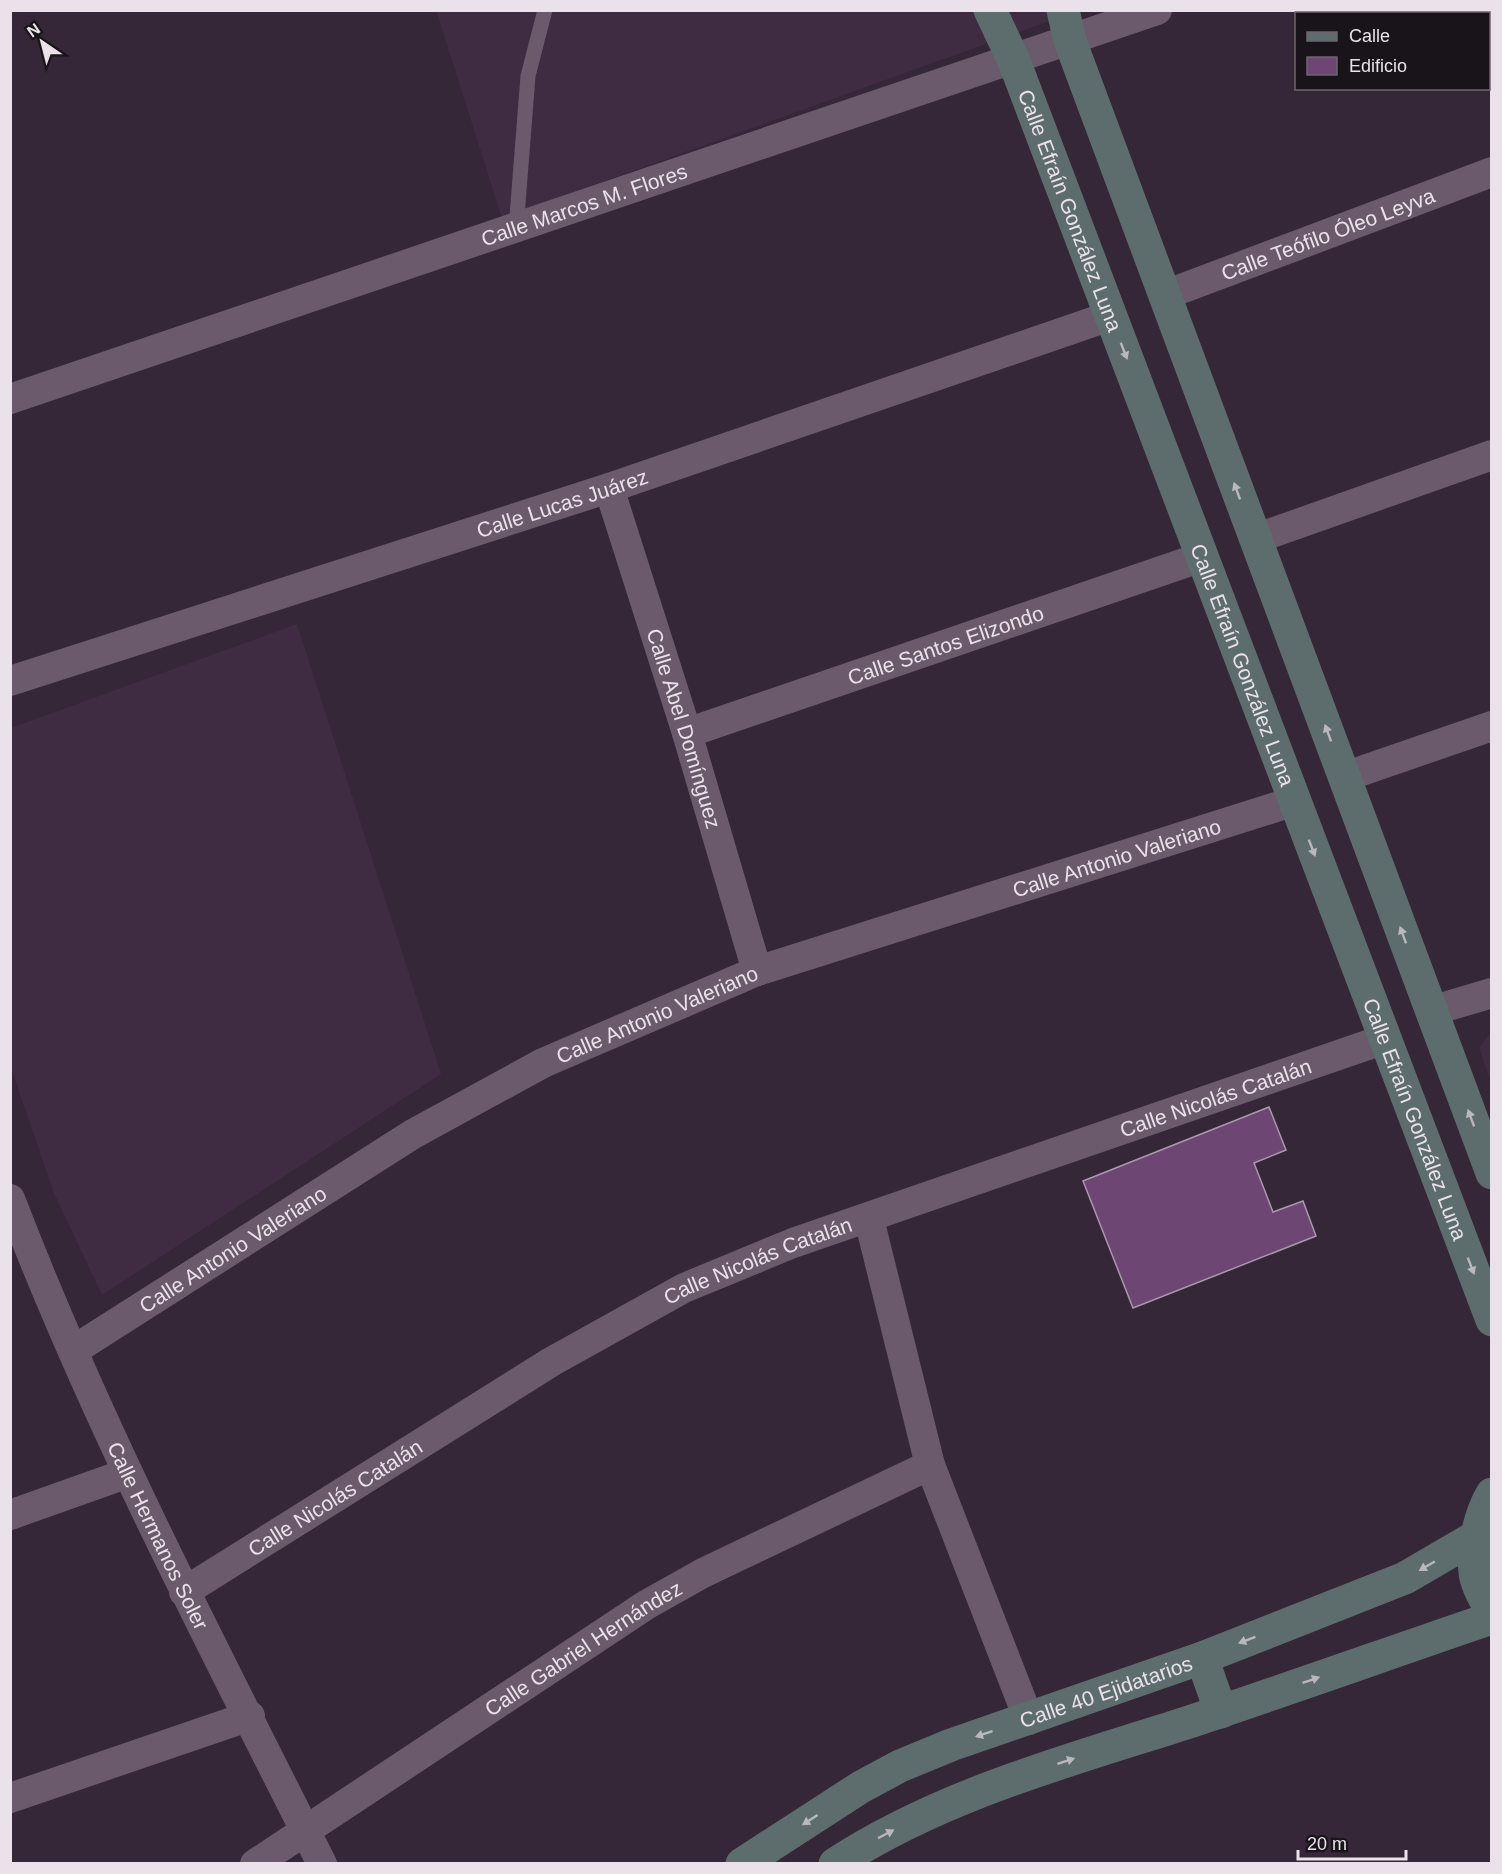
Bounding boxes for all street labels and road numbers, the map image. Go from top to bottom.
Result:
street label: Calle Efraín González Luna [1014,86,1127,335]
street label: Calle Marcos M. Flores [478,159,690,250]
street label: Calle Teófilo Óleo Leyva [1218,183,1438,284]
street label: Calle Lucas Juárez [473,464,651,541]
street label: Calle Efraín González Luna [1187,540,1300,789]
street label: Calle Santos Elizondo [844,601,1046,689]
street label: Calle Abel Domínguez [643,626,726,831]
street label: Calle Antonio Valeriano [1010,814,1223,901]
street label: Calle Antonio Valeriano [553,961,761,1067]
street label: Calle Efraín González Luna [1359,995,1472,1243]
street label: Calle Nicolás Catalán [1117,1054,1314,1141]
street label: Calle Antonio Valeriano [135,1181,330,1317]
street label: Calle Nicolás Catalán [659,1212,855,1309]
street label: Calle Nicolás Catalán [244,1434,426,1561]
street label: Calle Hermanos Soler [104,1438,214,1633]
street label: Calle Gabriel Hernández [480,1576,686,1720]
street label: Calle 40 Ejidatarios [1016,1651,1195,1732]

